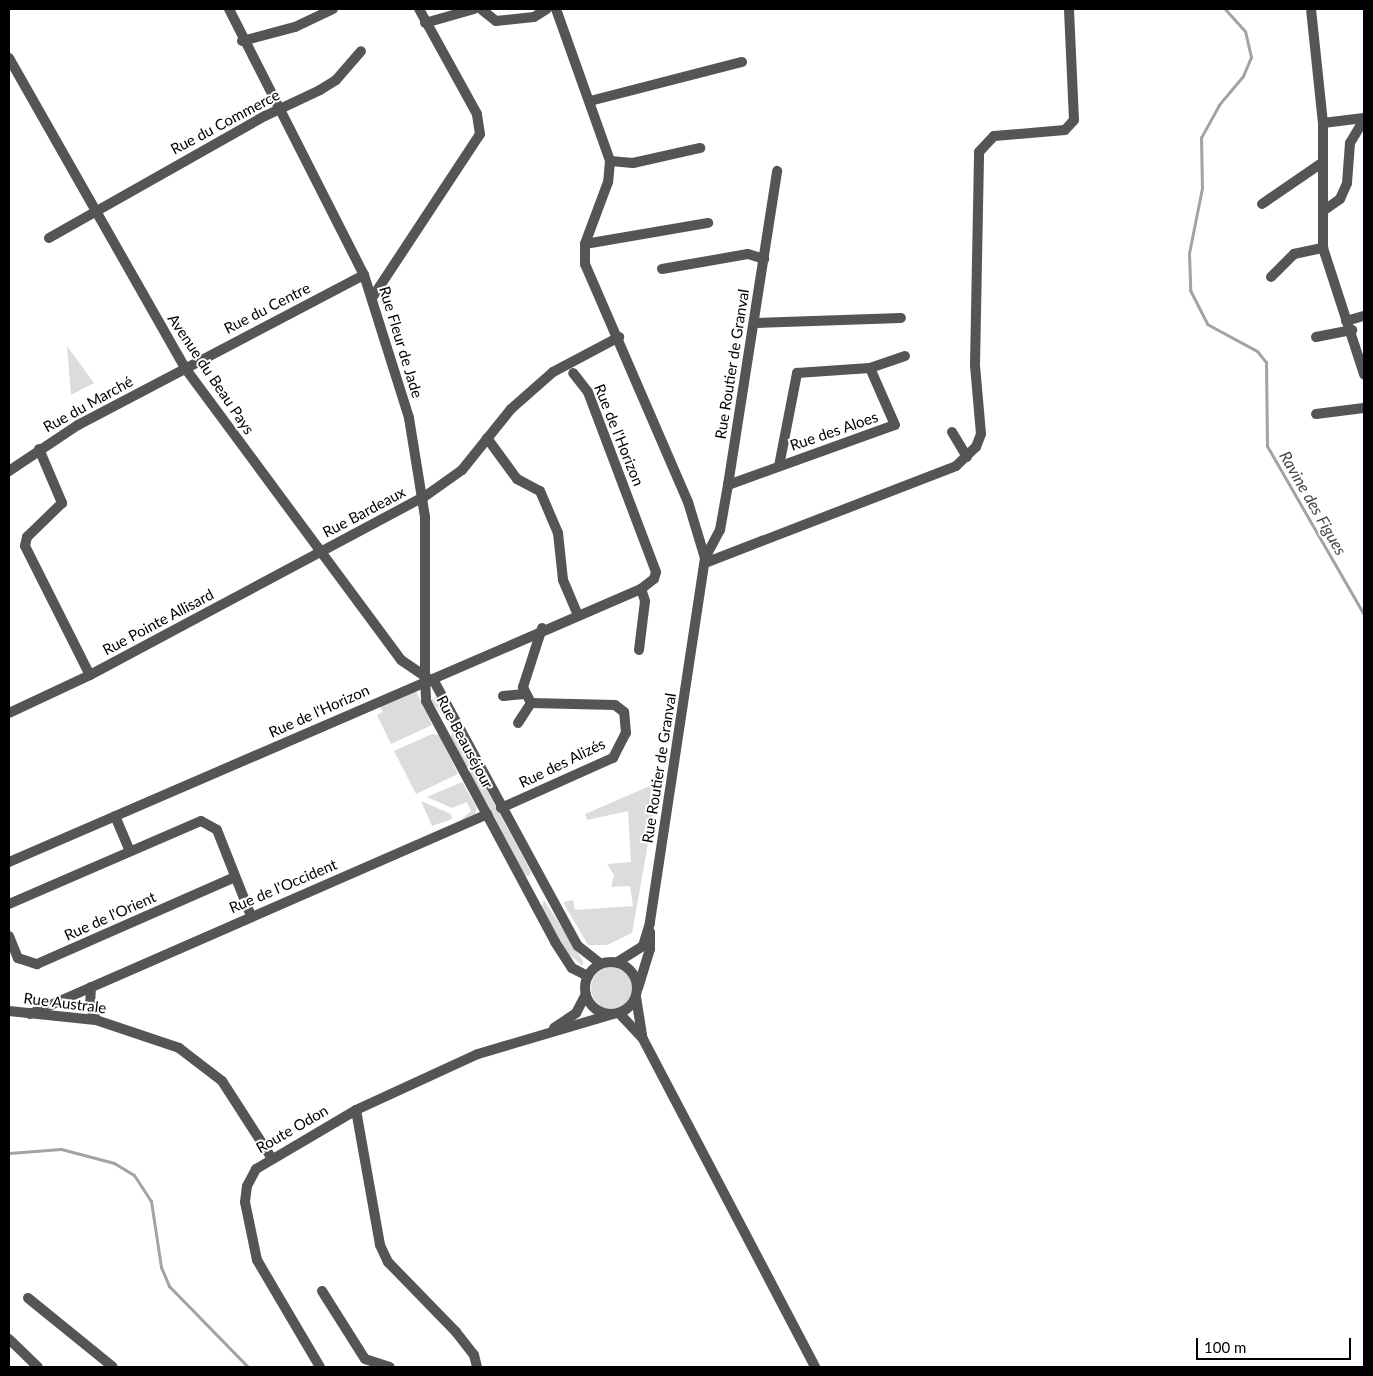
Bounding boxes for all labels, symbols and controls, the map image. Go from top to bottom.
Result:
street label: Rue du Commerce [167,86,283,158]
street label: Rue du Centre [221,279,313,337]
street label: Rue Fleur de Jade [375,284,427,400]
street label: Rue Routier de Granval [711,288,753,440]
street label: Avenue du Beau Pays [164,310,258,438]
street label: Rue du Marché [40,372,136,436]
street label: Rue de l'Horizon [590,381,648,489]
street label: Rue des Aloes [787,407,881,455]
water label: Ravine des Figues [1275,448,1351,558]
street label: Rue Bardeaux [320,483,408,541]
street label: Rue Pointe Allisard [99,585,217,659]
street label: Rue de l'Horizon [266,681,372,741]
street label: Rue Beauséjour [433,692,497,792]
street label: Rue Routier de Granval [638,692,680,844]
street label: Rue des Alizés [516,734,608,792]
street label: Rue de l'Occident [226,855,340,917]
street label: Rue de l'Orient [61,888,159,944]
street label: Rue Australe [22,989,108,1017]
street label: Route Odon [253,1101,331,1157]
scale bar [1198,1328,1353,1360]
text: 100 m [1204,1338,1246,1356]

